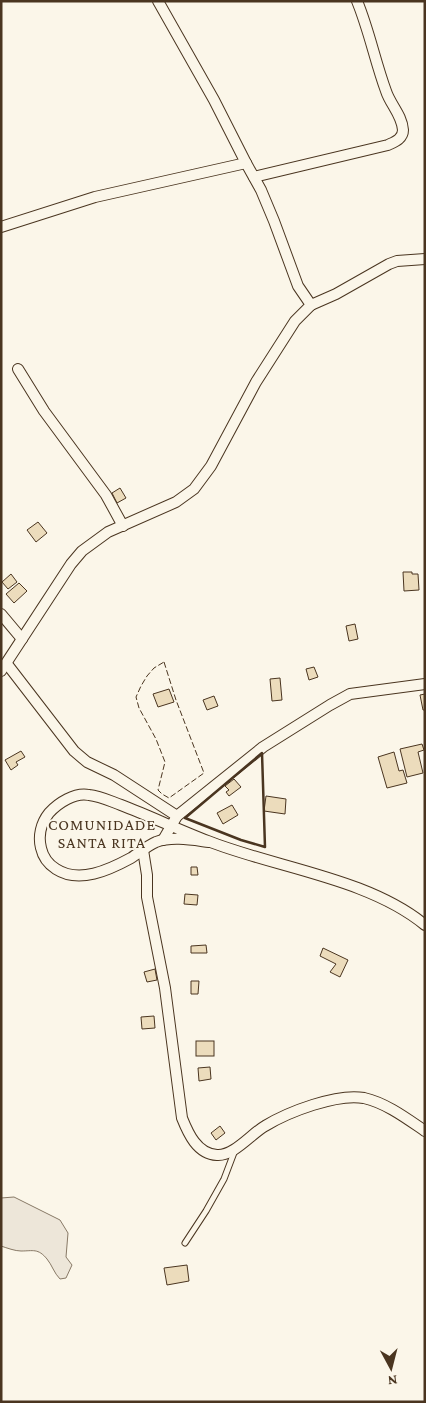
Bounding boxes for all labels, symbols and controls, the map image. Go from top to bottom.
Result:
district label: COMUNIDADE SANTA RITA [48,816,156,851]
north arrow [366,1343,416,1393]
text: N [386,1372,398,1389]

